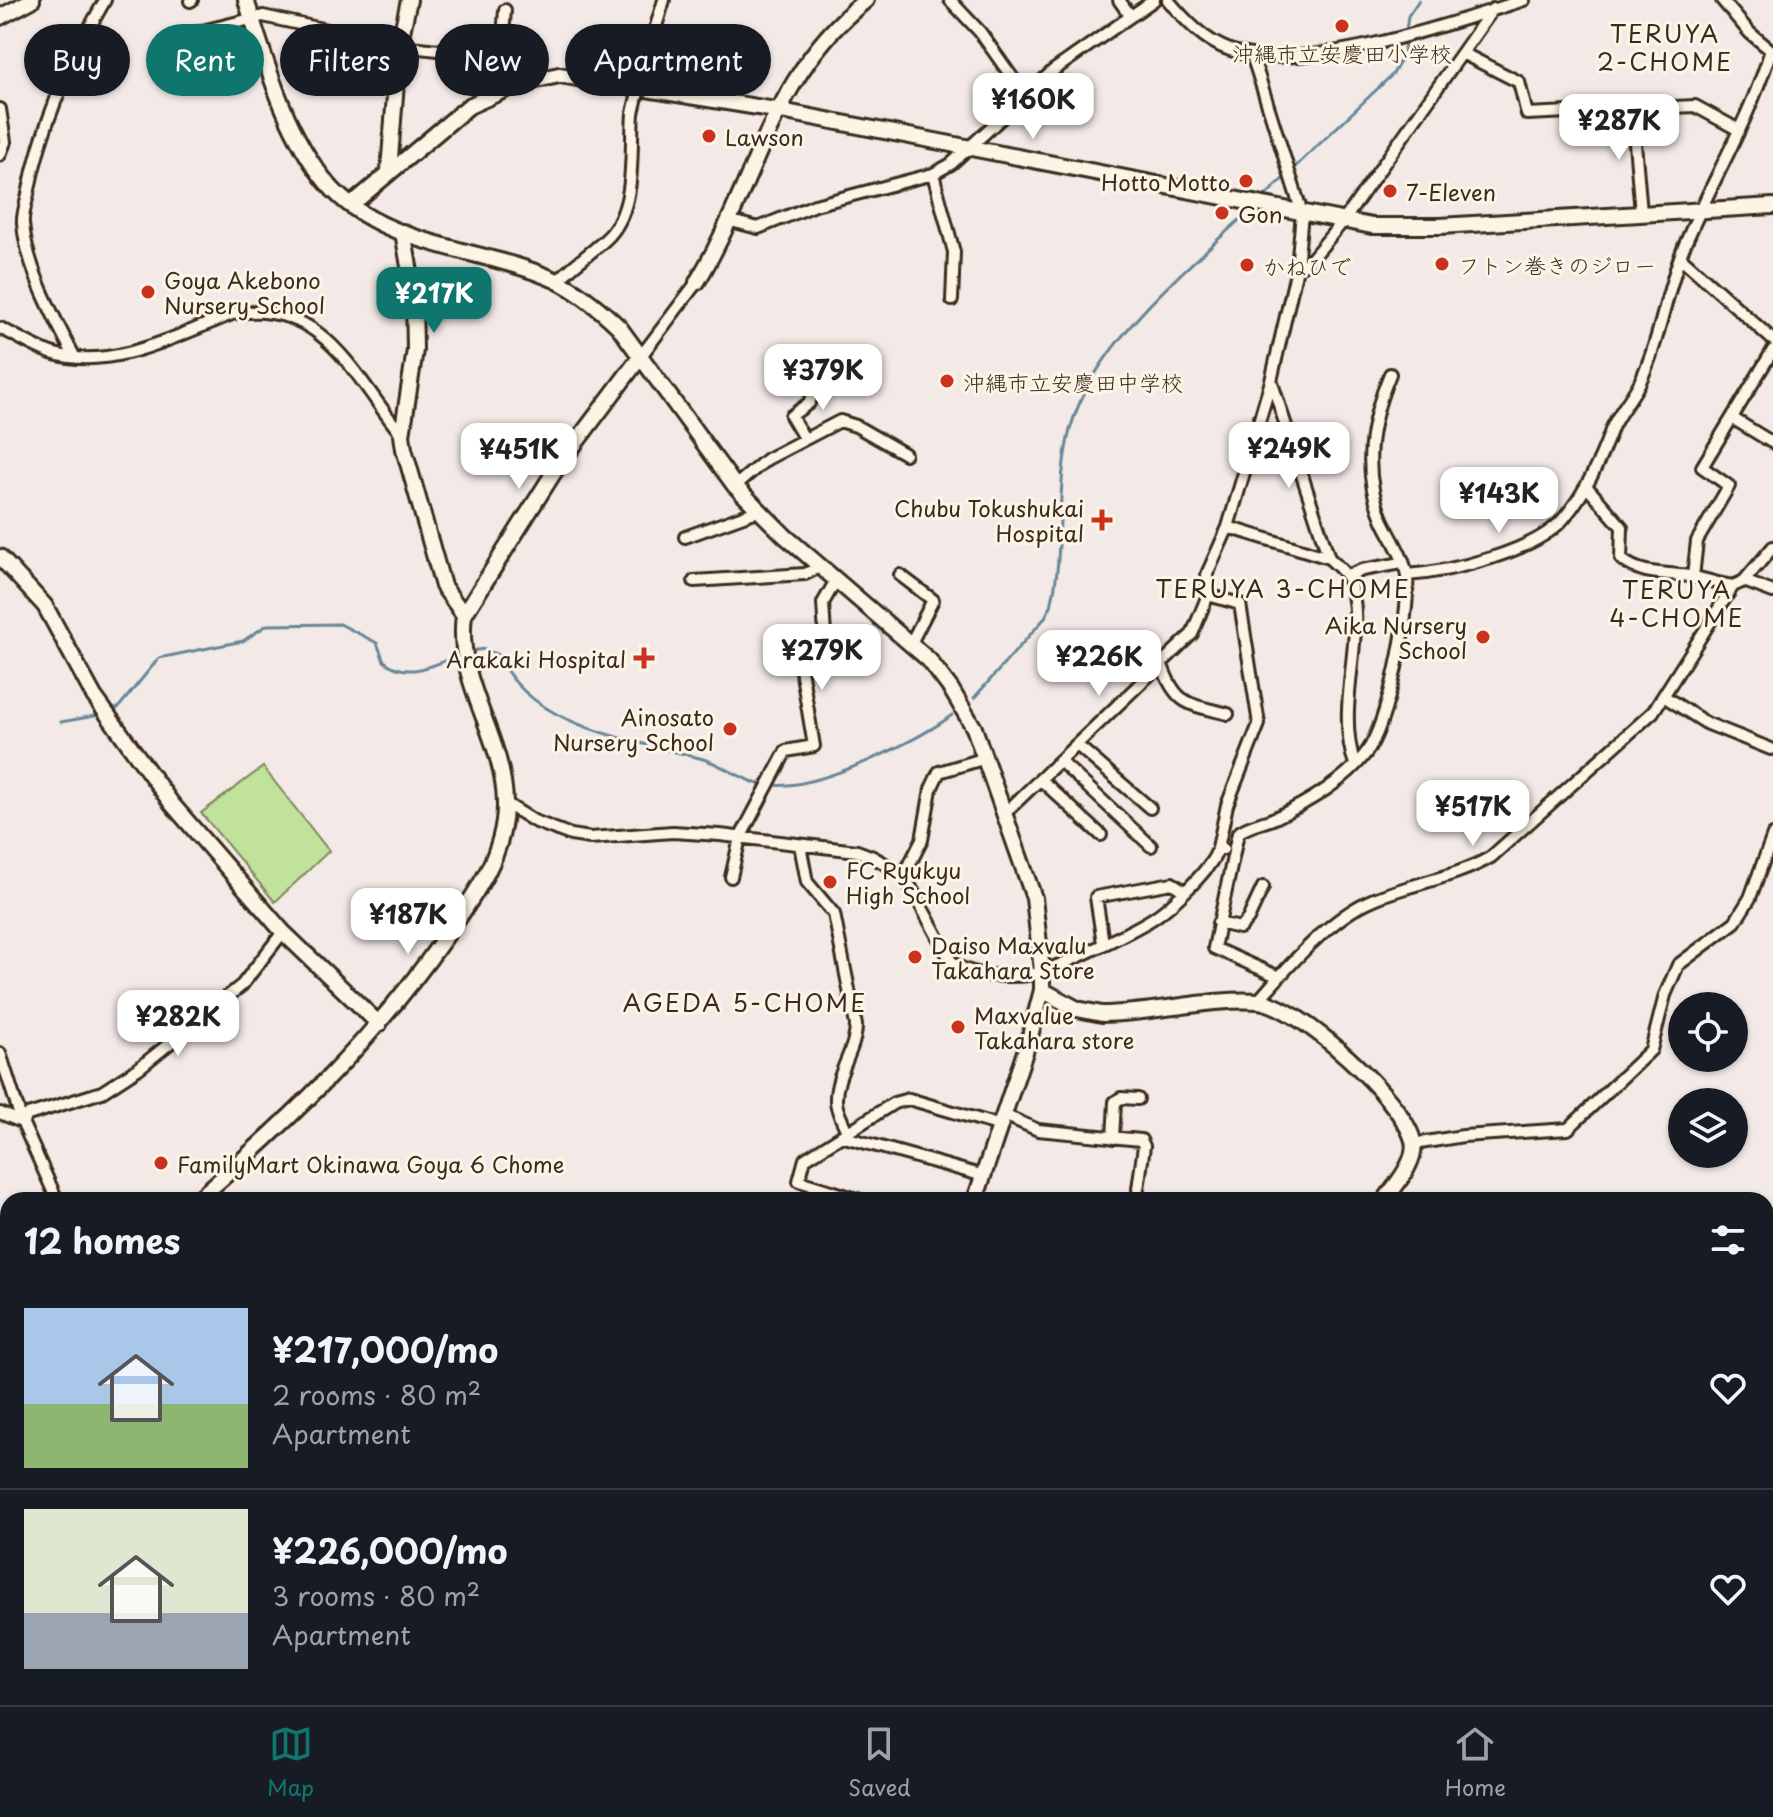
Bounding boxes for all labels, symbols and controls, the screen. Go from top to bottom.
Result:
district label: TERUYA 2-CHOME [1597,15,1733,79]
marker: 沖縄市立安慶田小学校 [1333,17,1351,35]
chip: Buy [24,24,130,96]
chip: Rent [146,24,264,96]
chip: Filters [280,24,419,96]
chip: New [435,24,549,96]
chip: Apartment [565,24,771,96]
place label: 沖縄市立安慶田小学校 [1232,36,1452,69]
pin: ¥160K [977,73,1089,141]
text: ¥160K [991,79,1075,118]
pin: ¥287K [1563,94,1675,162]
text: ¥287K [1577,100,1661,139]
place label: Lawson [725,120,804,153]
marker: Lawson [700,127,718,145]
place label: Hotto Motto [1101,165,1230,198]
marker: Hotto Motto [1237,172,1255,190]
place label: 7-Eleven [1406,175,1496,208]
marker: 7-Eleven [1381,182,1399,200]
place label: Gon [1238,197,1282,230]
marker: Gon [1213,204,1231,222]
place label: フトン巻きのジロー [1458,248,1656,281]
place label: かねひで [1263,249,1351,282]
marker: フトン巻きのジロー [1433,255,1451,273]
marker: かねひで [1238,256,1256,274]
place label: Goya Akebono Nursery School [164,263,325,321]
pin: ¥217K [378,267,490,335]
text: ¥217K [394,273,474,312]
marker: Goya Akebono Nursery School [139,283,157,301]
pin: ¥379K [767,344,879,412]
text: ¥379K [782,350,864,389]
place label: 沖縄市立安慶田中学校 [963,365,1183,398]
marker: 沖縄市立安慶田中学校 [938,372,956,390]
pin: ¥249K [1233,422,1345,490]
pin: ¥451K [463,423,575,491]
text: ¥249K [1247,428,1331,467]
text: ¥451K [479,429,559,468]
pin: ¥143K [1443,467,1555,535]
text: ¥143K [1458,473,1540,512]
place label: Chubu Tokushukai Hospital [894,491,1084,549]
marker: Chubu Tokushukai Hospital [1091,509,1113,531]
district label: TERUYA 3-CHOME [1155,570,1411,606]
district label: TERUYA 4-CHOME [1609,571,1745,635]
place label: Aika Nursery School [1325,608,1467,666]
pin: ¥279K [766,624,878,692]
marker: Aika Nursery School [1474,628,1492,646]
text: ¥279K [781,630,863,669]
pin: ¥226K [1043,630,1155,698]
text: ¥226K [1055,636,1143,675]
place label: Arakaki Hospital [446,642,626,675]
marker: Arakaki Hospital [633,647,655,669]
place label: Ainosato Nursery School [553,700,714,758]
marker: Ainosato Nursery School [721,720,739,738]
pin: ¥517K [1417,780,1529,848]
text: ¥517K [1434,786,1512,825]
place label: FC Ryukyu High School [846,853,970,911]
marker: FC Ryukyu High School [821,873,839,891]
pin: ¥187K [352,888,464,956]
text: ¥187K [369,894,447,933]
place label: Daiso Maxvalu Takahara Store [931,928,1095,986]
marker: Daiso Maxvalu Takahara Store [906,948,924,966]
district label: AGEDA 5-CHOME [623,984,867,1020]
pin: ¥282K [122,990,234,1058]
map controls [1668,992,1748,1168]
button: locate [1668,992,1748,1072]
text: ¥282K [135,996,221,1035]
place label: Maxvalue Takahara store [974,998,1134,1056]
marker: Maxvalue Takahara store [949,1018,967,1036]
button: layers [1668,1088,1748,1168]
place label: FamilyMart Okinawa Goya 6 Chome [177,1147,565,1180]
marker: FamilyMart Okinawa Goya 6 Chome [152,1154,170,1172]
text: 12 homes [24,1214,180,1266]
icon: filters [1706,1218,1750,1262]
text: ¥217,000/mo [272,1323,498,1375]
icon: home [88,1340,184,1436]
icon: heart [1706,1366,1750,1410]
text: 2 rooms · 80 m² [272,1375,481,1414]
text: Apartment [272,1414,411,1453]
text: ¥226,000/mo [272,1524,507,1576]
icon: home [88,1541,184,1637]
icon: heart [1706,1567,1750,1611]
text: 3 rooms · 80 m² [272,1576,480,1615]
text: Apartment [272,1615,411,1654]
tab: Map [267,1722,314,1803]
tab: Saved [848,1722,911,1803]
tab: Home [1445,1722,1506,1803]

